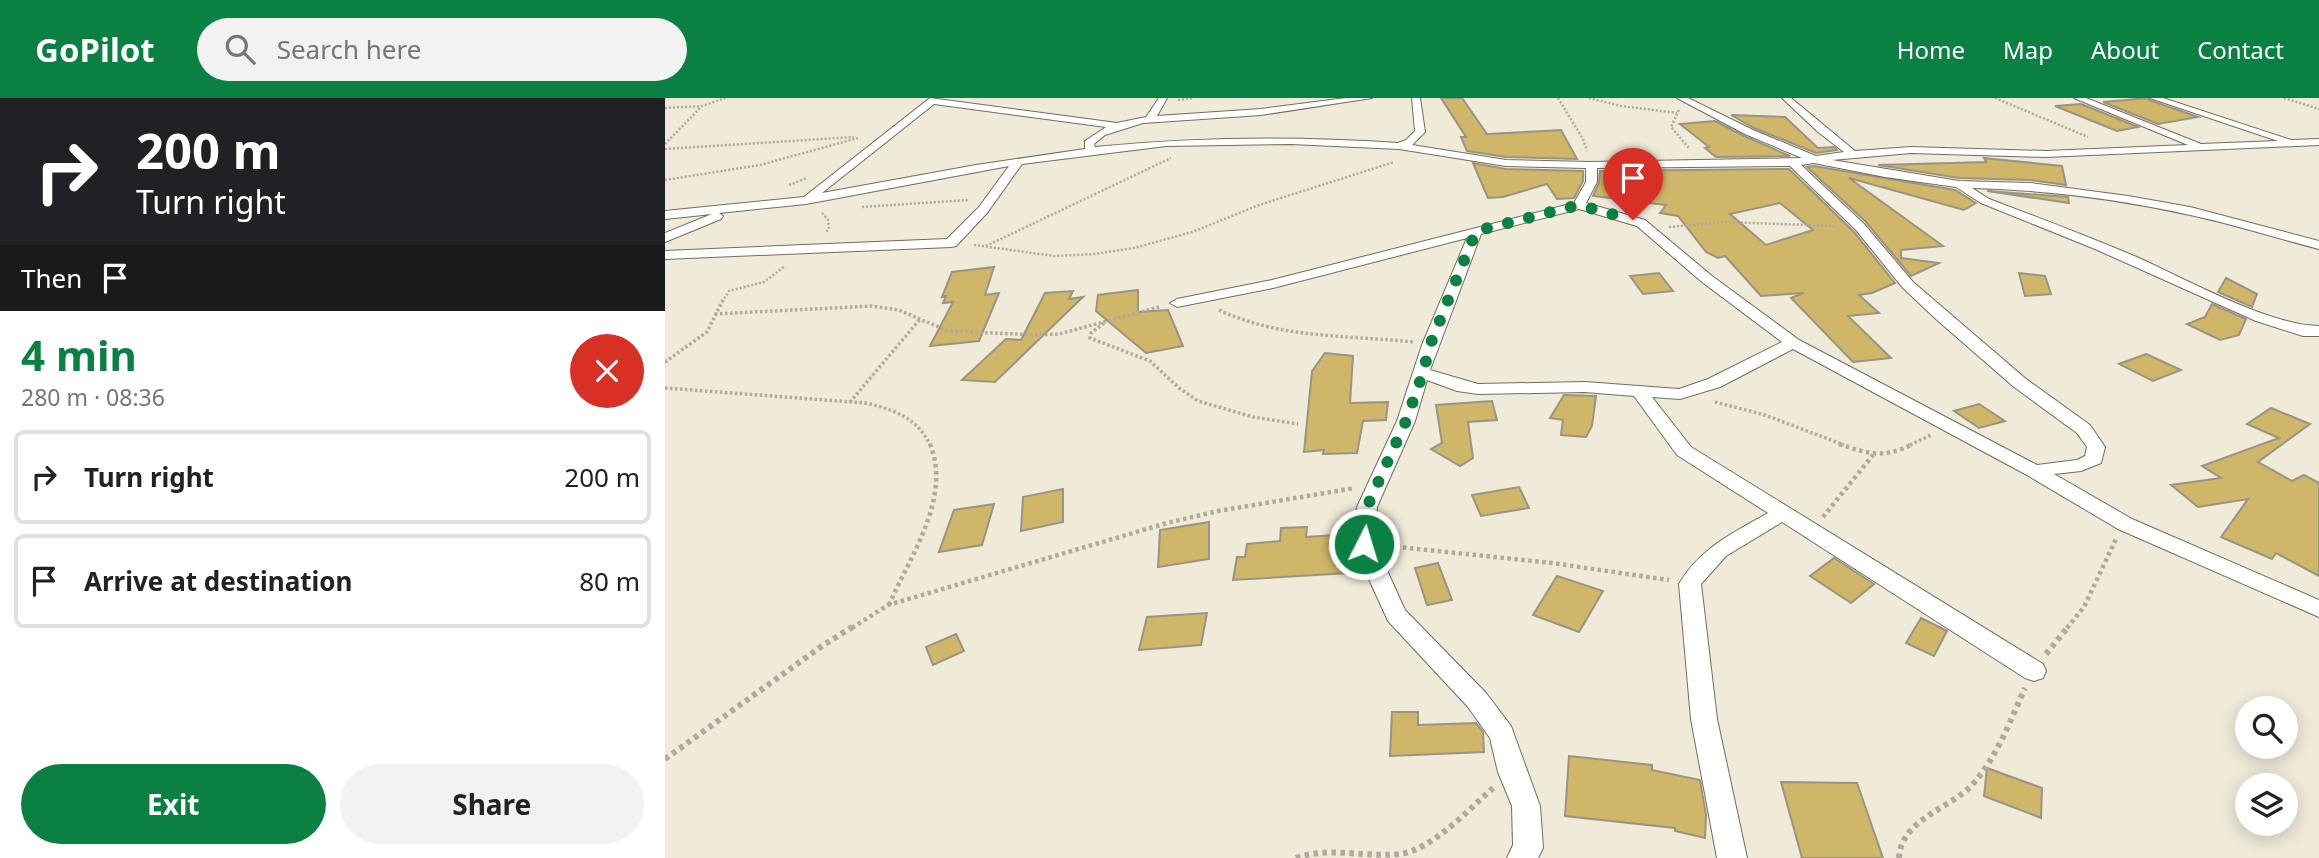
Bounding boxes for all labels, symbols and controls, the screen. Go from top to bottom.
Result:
search box [197,18,687,81]
text: GoPilot [35,27,155,72]
icon: search [221,30,259,68]
text: Search here [277,31,421,67]
text: Home [1897,33,1965,66]
text: Map [2003,33,2053,66]
text: About [2091,33,2159,66]
text: Contact [2197,33,2284,66]
text: 200 m [136,117,281,183]
icon: right [21,126,112,217]
pin [1603,148,1663,220]
icon: arrive [1614,159,1652,197]
text: Turn right [136,180,286,223]
icon: arrive [96,259,134,297]
text: Then [21,260,82,296]
text: 4 min [21,326,137,383]
button: close [570,334,644,408]
text: 280 m · 08:36 [21,381,165,413]
icon: right [25,458,63,496]
text: Turn right [84,459,214,495]
text: 200 m [564,459,640,495]
position arrow [1327,507,1401,581]
icon: arrive [25,562,63,600]
text: Arrive at destination [84,563,353,599]
text: 80 m [579,563,640,599]
map controls [2235,696,2298,836]
button: search [2235,696,2298,759]
button: Exit [21,764,326,844]
button: Share [340,764,644,844]
button: layers [2235,773,2298,836]

